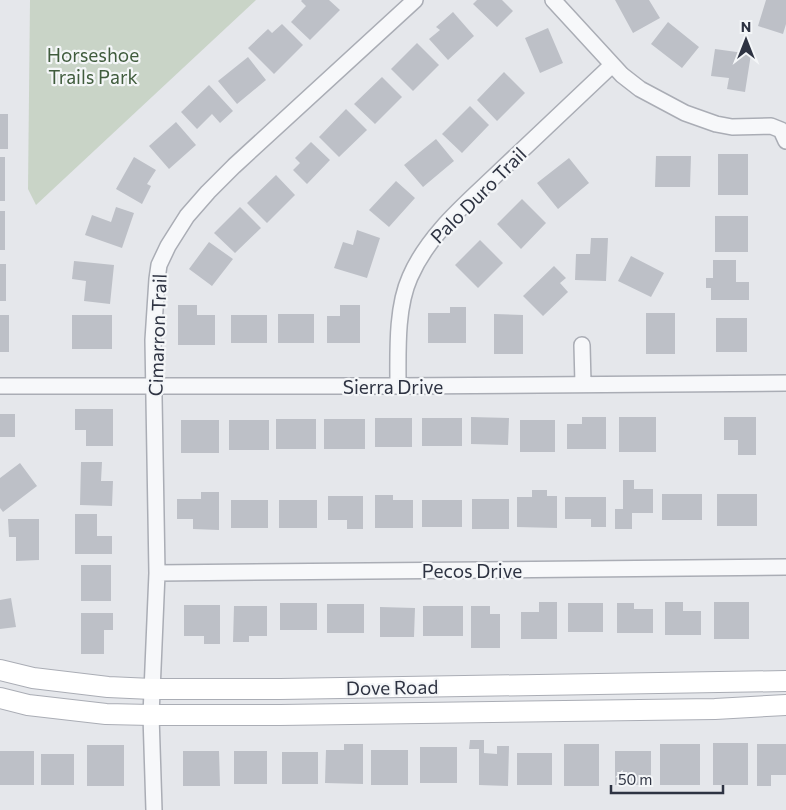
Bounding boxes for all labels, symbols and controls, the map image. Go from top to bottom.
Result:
north arrow [721,15,771,65]
text: N [741,18,751,35]
park label: Horseshoe Trails Park [47,43,139,88]
street label: Palo Duro Trail [425,142,531,248]
street label: Cimarron Trail [143,273,171,397]
street label: Sierra Drive [343,375,443,398]
street label: Pecos Drive [422,559,522,582]
street label: Dove Road [346,675,438,699]
scale bar [611,762,724,794]
text: 50 m [618,770,652,788]

